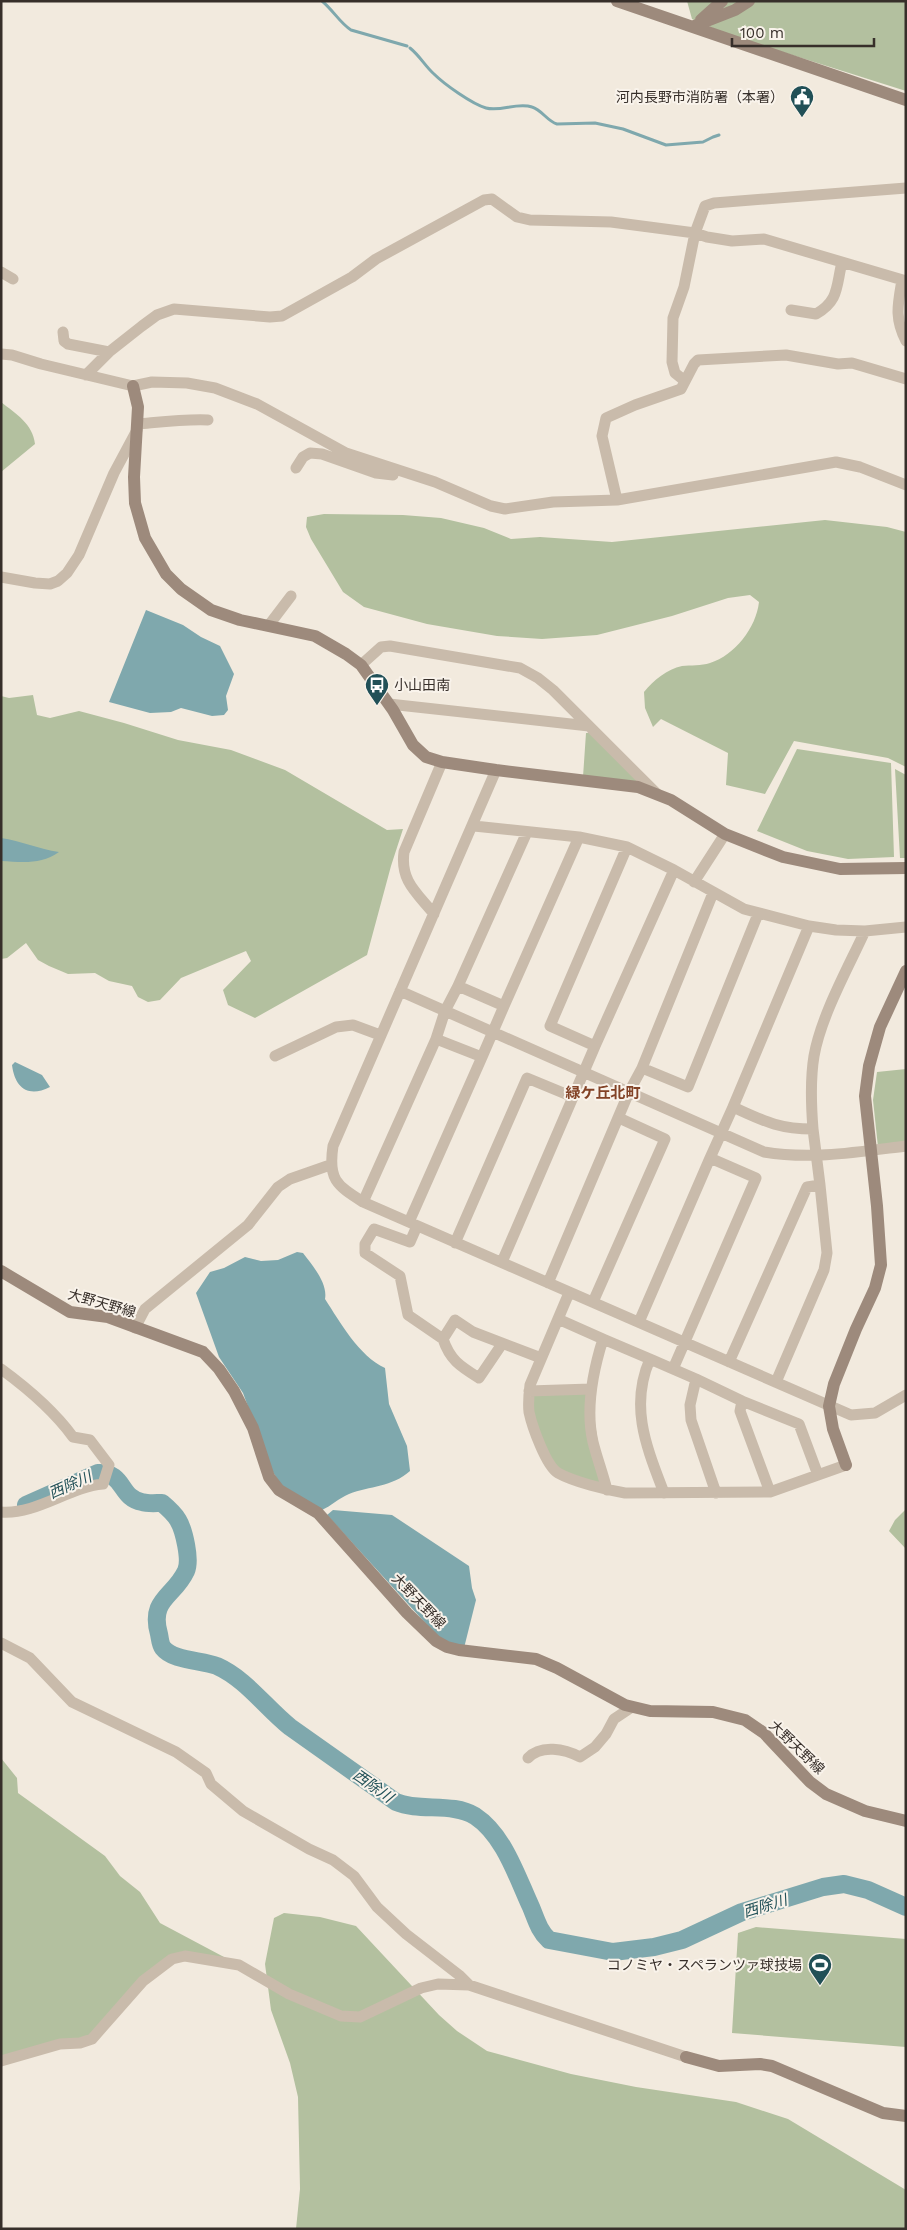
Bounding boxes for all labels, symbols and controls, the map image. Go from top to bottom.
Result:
scale bar [732,15,874,47]
text: 100 m [740,24,784,42]
public building icon: 河内長野市消防署（本署） [789,84,815,118]
place label: 河内長野市消防署（本署） [616,89,784,105]
bus stop icon: 小山田南 [364,672,390,706]
place label: 小山田南 [394,677,450,693]
district label: 緑ケ丘北町 [565,1084,641,1102]
street label: 大野天野線 [66,1286,138,1320]
water label: 西除川 [46,1467,96,1502]
street label: 大野天野線 [389,1570,449,1632]
street label: 大野天野線 [766,1717,828,1777]
water label: 西除川 [349,1766,398,1807]
water label: 西除川 [741,1890,791,1921]
sports icon: コノミヤ・スペランツァ球技場 [807,1952,833,1986]
place label: コノミヤ・スペランツァ球技場 [607,1957,802,1973]

